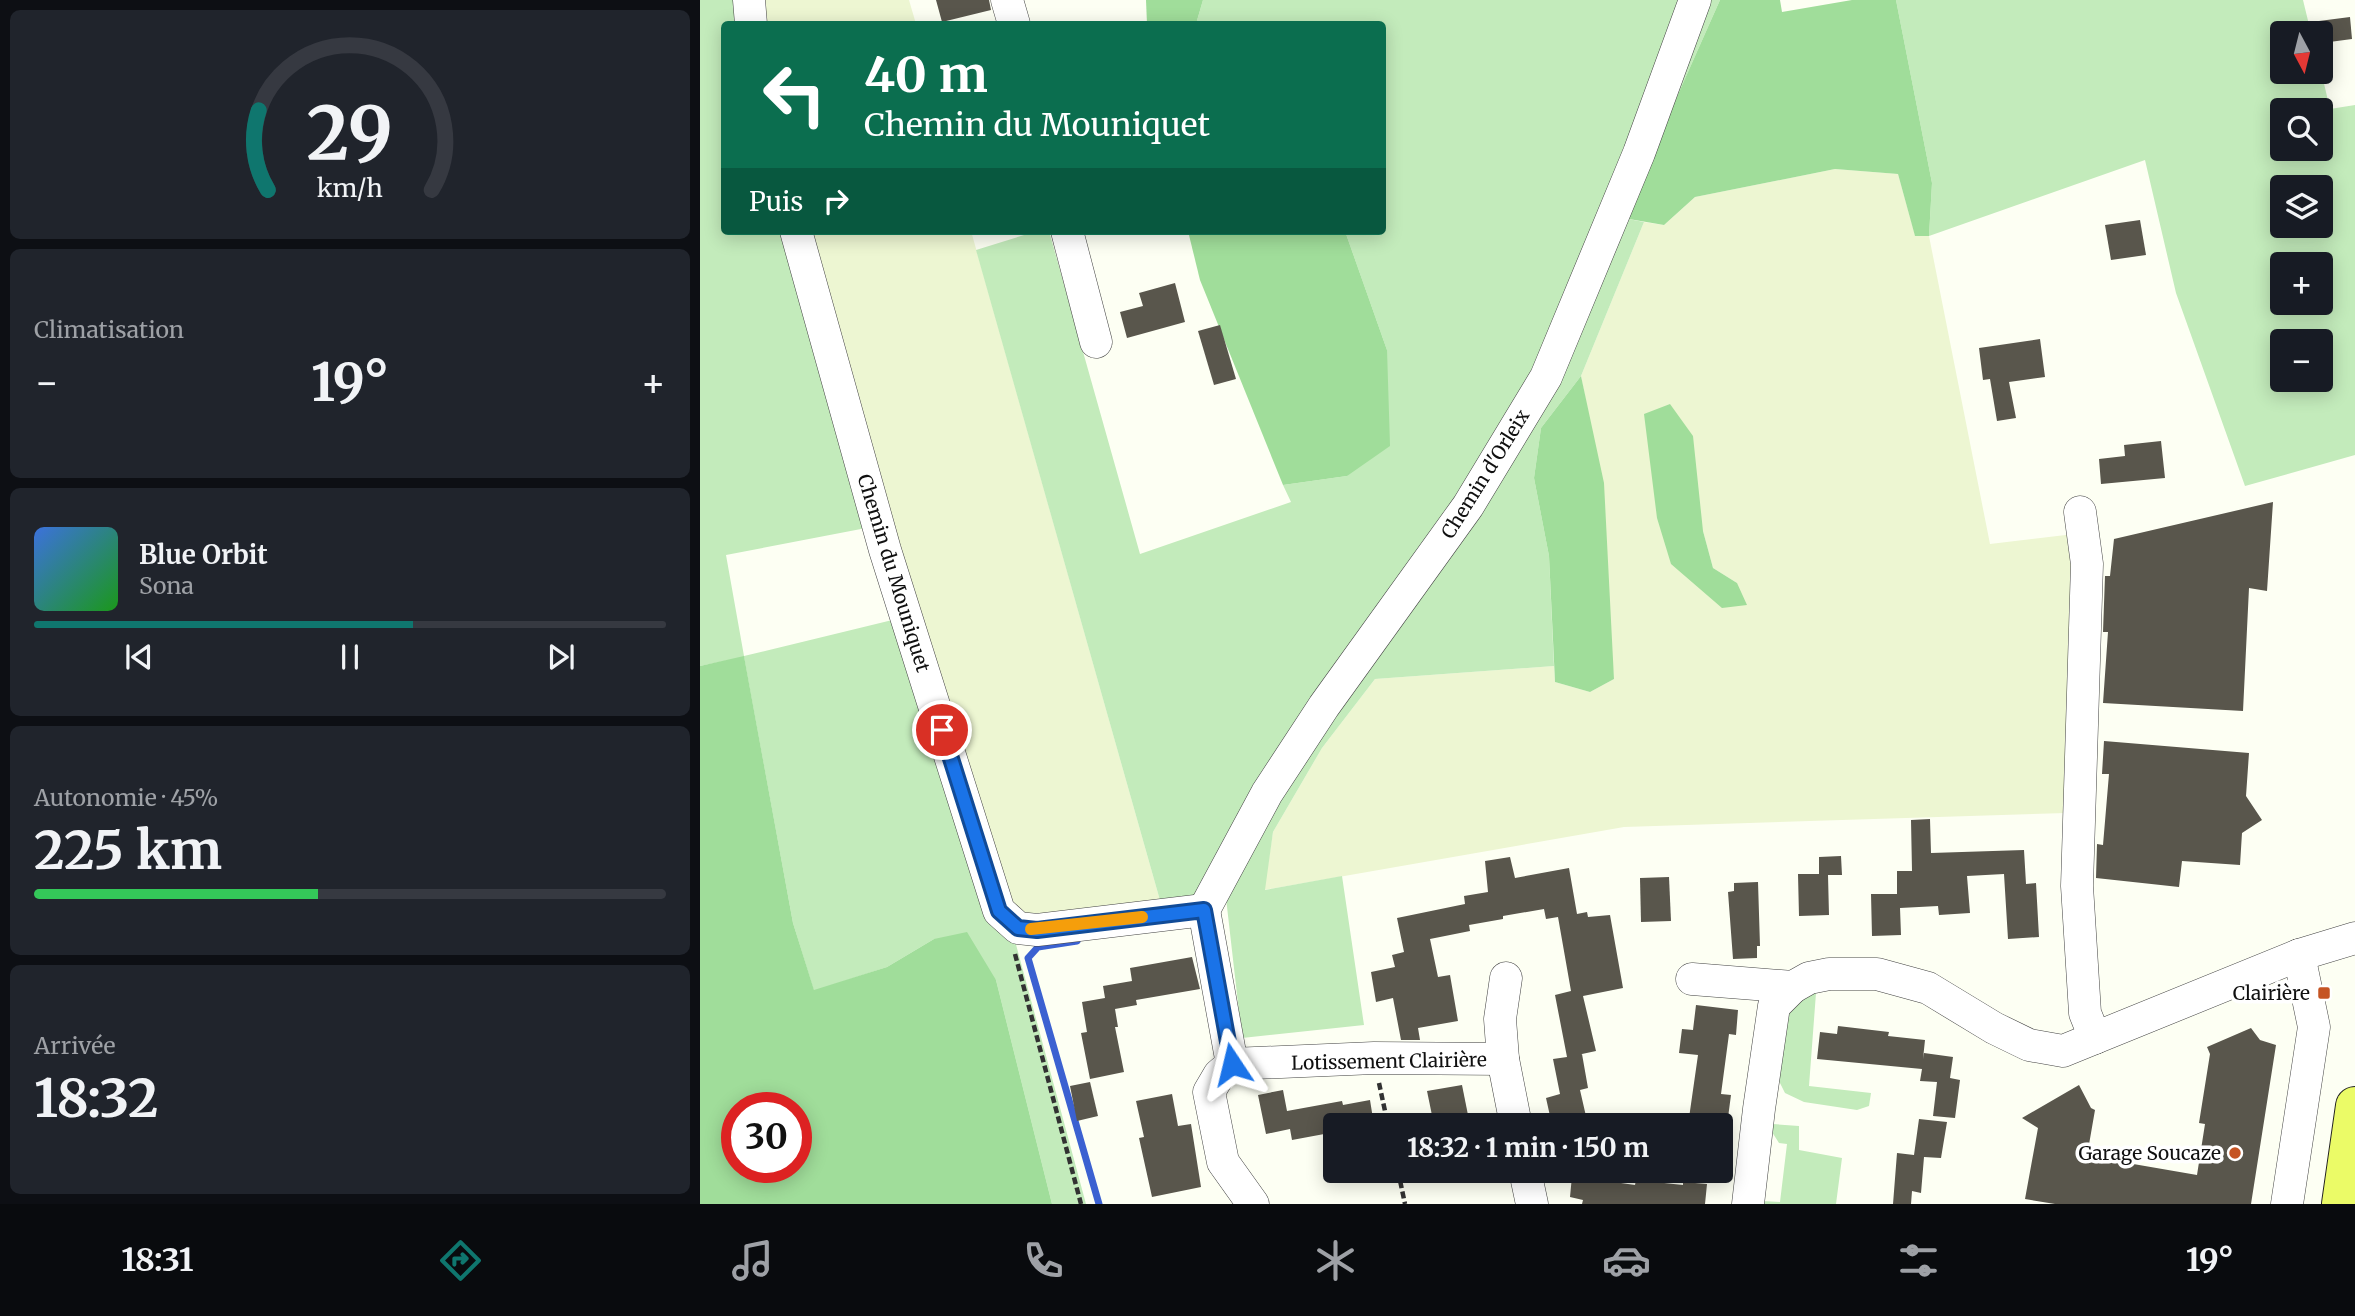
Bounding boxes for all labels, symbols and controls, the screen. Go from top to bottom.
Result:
north arrow [2270,21,2333,84]
map controls [2270,21,2333,392]
text: 40 m [864,44,988,105]
icon: left [749,49,840,140]
text: 29 [307,89,393,181]
button: search [2270,98,2333,161]
text: Chemin du Mouniquet [864,105,1210,145]
text: km/h [317,172,383,204]
button: layers [2270,175,2333,238]
icon: right [817,182,855,220]
text: Puis [749,185,803,218]
button: + [2270,252,2333,315]
text: Climatisation [34,315,184,344]
button: − [2270,329,2333,392]
text: 19° [311,350,389,415]
text: − [34,359,59,406]
text: + [641,359,666,406]
street label: Chemin d'Orleix [1436,404,1535,543]
street label: Chemin du Mouniquet [853,471,936,675]
text: Blue Orbit [139,538,268,571]
text: Sona [139,571,194,600]
icon: previous [120,638,158,676]
icon: pause [331,638,369,676]
icon: next [542,638,580,676]
pin [912,700,972,760]
icon: arrive [923,711,961,749]
text: Autonomie · 45% [34,783,218,812]
text: 225 km [34,818,222,883]
place label: Clairière [2233,981,2310,1005]
marker: Clairière [2316,985,2332,1001]
position arrow [1195,1027,1269,1101]
text: Arrivée [34,1031,116,1060]
street label: Lotissement Clairière [1291,1047,1487,1075]
text: 18:32 [34,1066,159,1131]
speed limit sign: 30 [721,1092,812,1183]
text: 18:32 · 1 min · 150 m [1407,1131,1649,1164]
place label: Garage Soucaze [2078,1141,2221,1165]
marker: Garage Soucaze [2227,1145,2243,1161]
icon: directions [436,1236,485,1285]
icon: music [728,1236,777,1285]
icon: phone [1019,1236,1068,1285]
icon: climate [1311,1236,1360,1285]
icon: car [1602,1236,1651,1285]
icon: filters [1894,1236,1943,1285]
text: 18:31 [121,1240,194,1280]
text: 19° [2186,1240,2234,1280]

